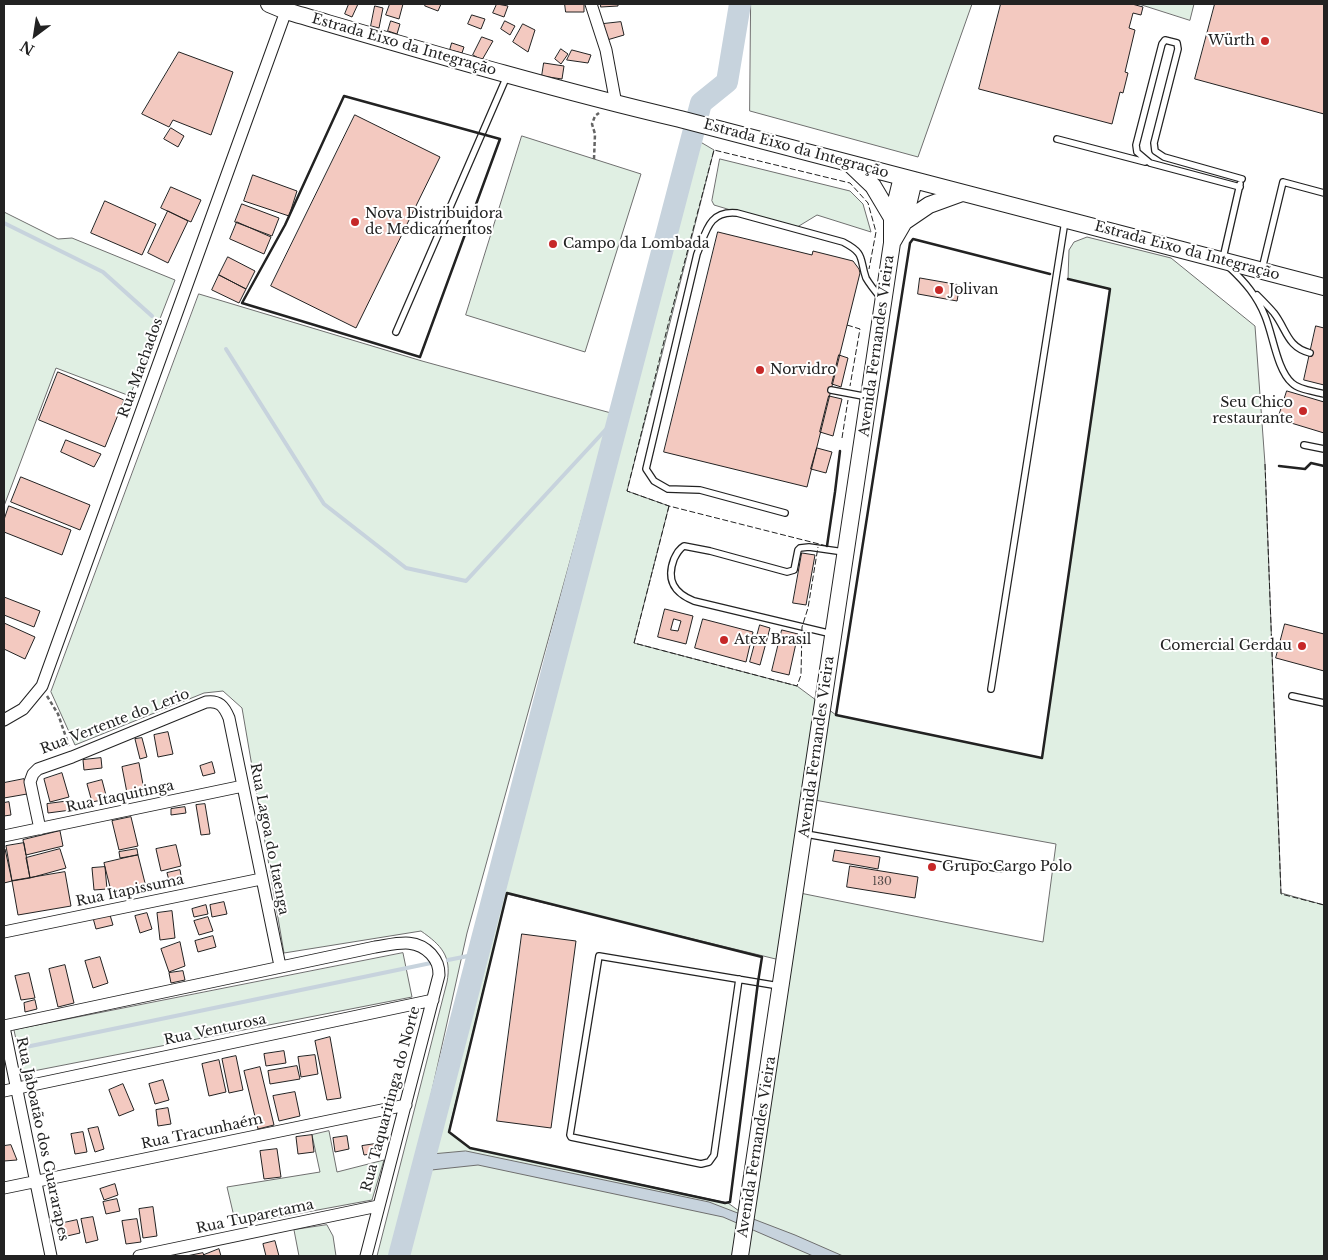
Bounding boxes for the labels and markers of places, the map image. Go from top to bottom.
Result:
place label: Würth [1208,33,1255,49]
marker: Würth [1259,35,1271,47]
place label: Nova Distribuidora de Medicamentos [365,206,503,238]
marker: Nova Distribuidora de Medicamentos [349,216,361,228]
place label: Campo da Lombada [563,236,709,252]
marker: Campo da Lombada [547,238,559,250]
place label: Jolivan [949,282,998,298]
marker: Jolivan [933,284,945,296]
place label: Norvidro [770,362,836,378]
marker: Norvidro [754,364,766,376]
place label: Seu Chico restaurante [1212,395,1293,428]
marker: Seu Chico restaurante [1297,405,1309,417]
place label: Atex Brasil [734,632,811,648]
marker: Atex Brasil [718,634,730,646]
place label: Comercial Gerdau [1160,638,1292,654]
marker: Comercial Gerdau [1296,640,1308,652]
place label: Grupo Cargo Polo [942,859,1072,875]
marker: Grupo Cargo Polo [926,861,938,873]

